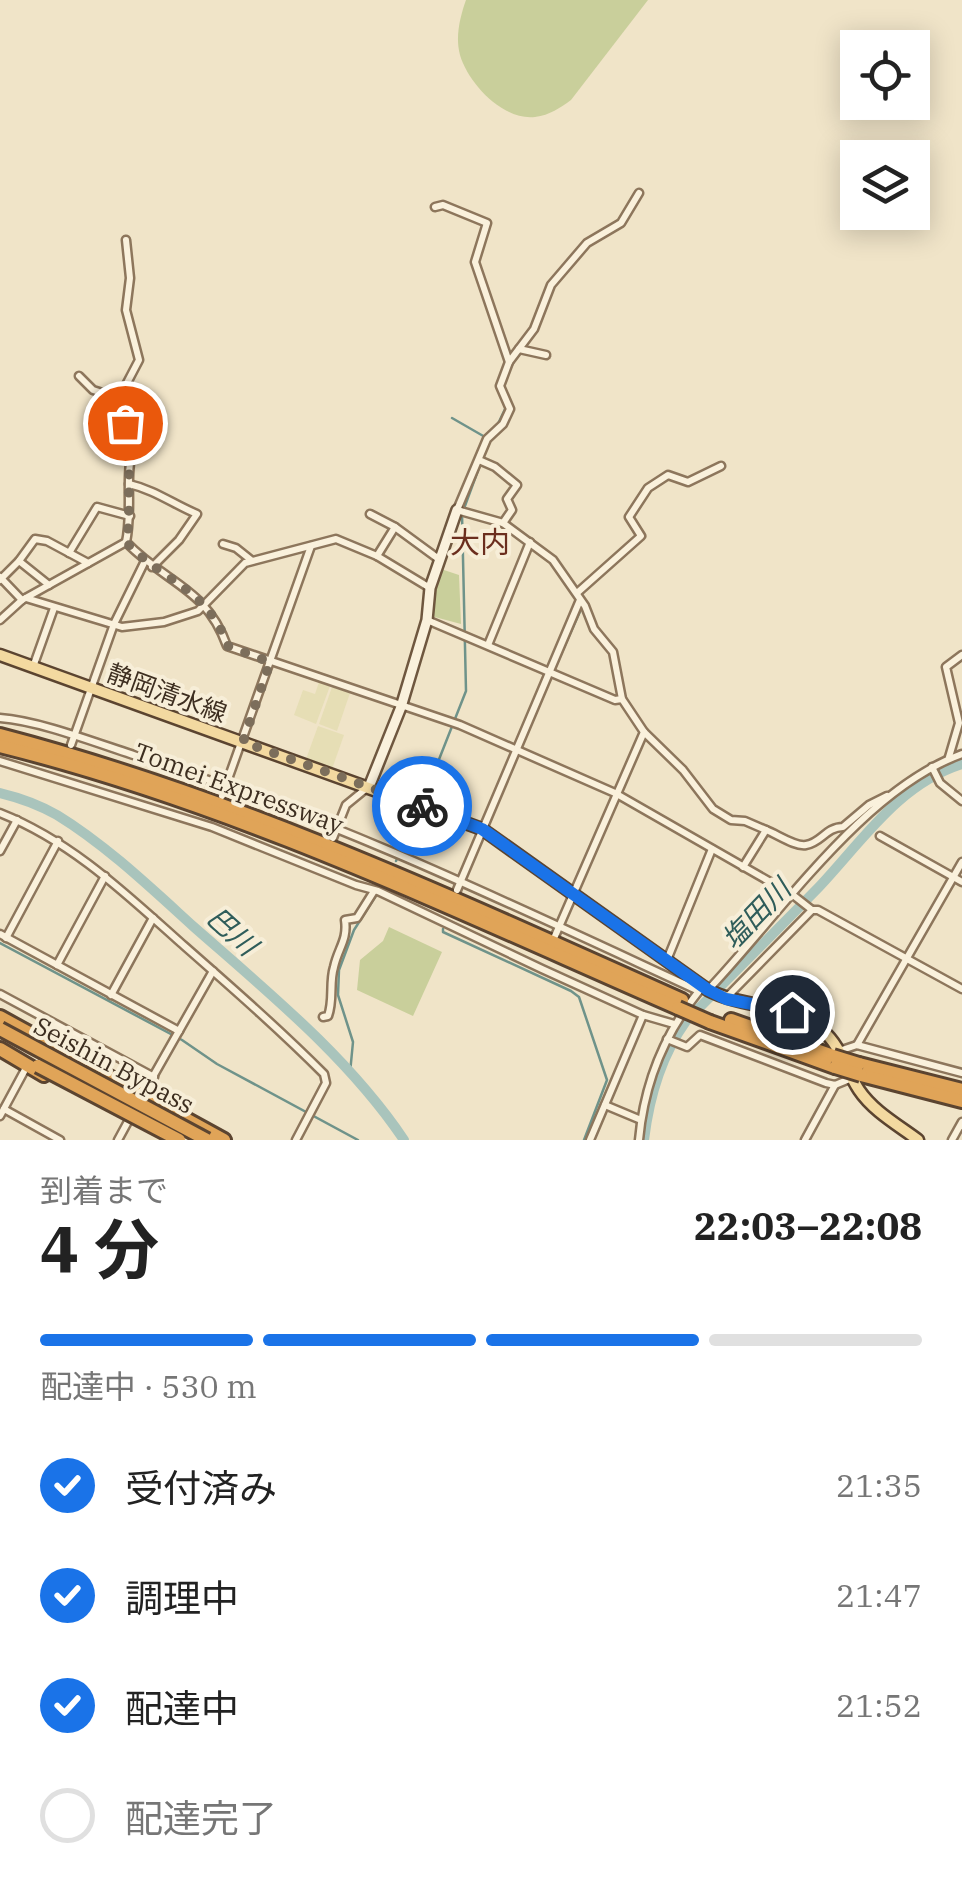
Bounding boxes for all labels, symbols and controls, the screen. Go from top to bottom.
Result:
map controls [840,30,930,230]
button: locate [840,30,930,120]
button: layers [840,140,930,230]
pin [83,381,168,466]
icon: bag [98,396,153,451]
district label: 大内 [450,522,510,561]
street label: 静岡清水線 [103,656,232,729]
street label: Tomei Expressway [130,734,349,841]
courier [372,756,472,856]
icon: bike [395,779,450,834]
water label: 塩田川 [713,868,800,957]
water label: 巴川 [199,898,268,965]
pin [750,970,835,1055]
icon: home [765,985,820,1040]
street label: Seishin Bypass [28,1008,200,1121]
text: 到着まで [40,1169,168,1211]
text: 22:03–22:08 [694,1201,922,1250]
text: 4 分 [40,1206,159,1291]
text: 配達中 · 530 m [40,1365,257,1407]
icon: check [40,1458,95,1513]
text: 受付済み [125,1463,277,1512]
text: 21:35 [836,1464,922,1506]
icon: check [40,1568,95,1623]
text: 調理中 [125,1573,239,1622]
text: 21:47 [836,1574,922,1616]
icon: check [40,1678,95,1733]
text: 配達中 [125,1683,239,1732]
text: 21:52 [836,1684,922,1726]
text: 配達完了 [125,1793,277,1842]

